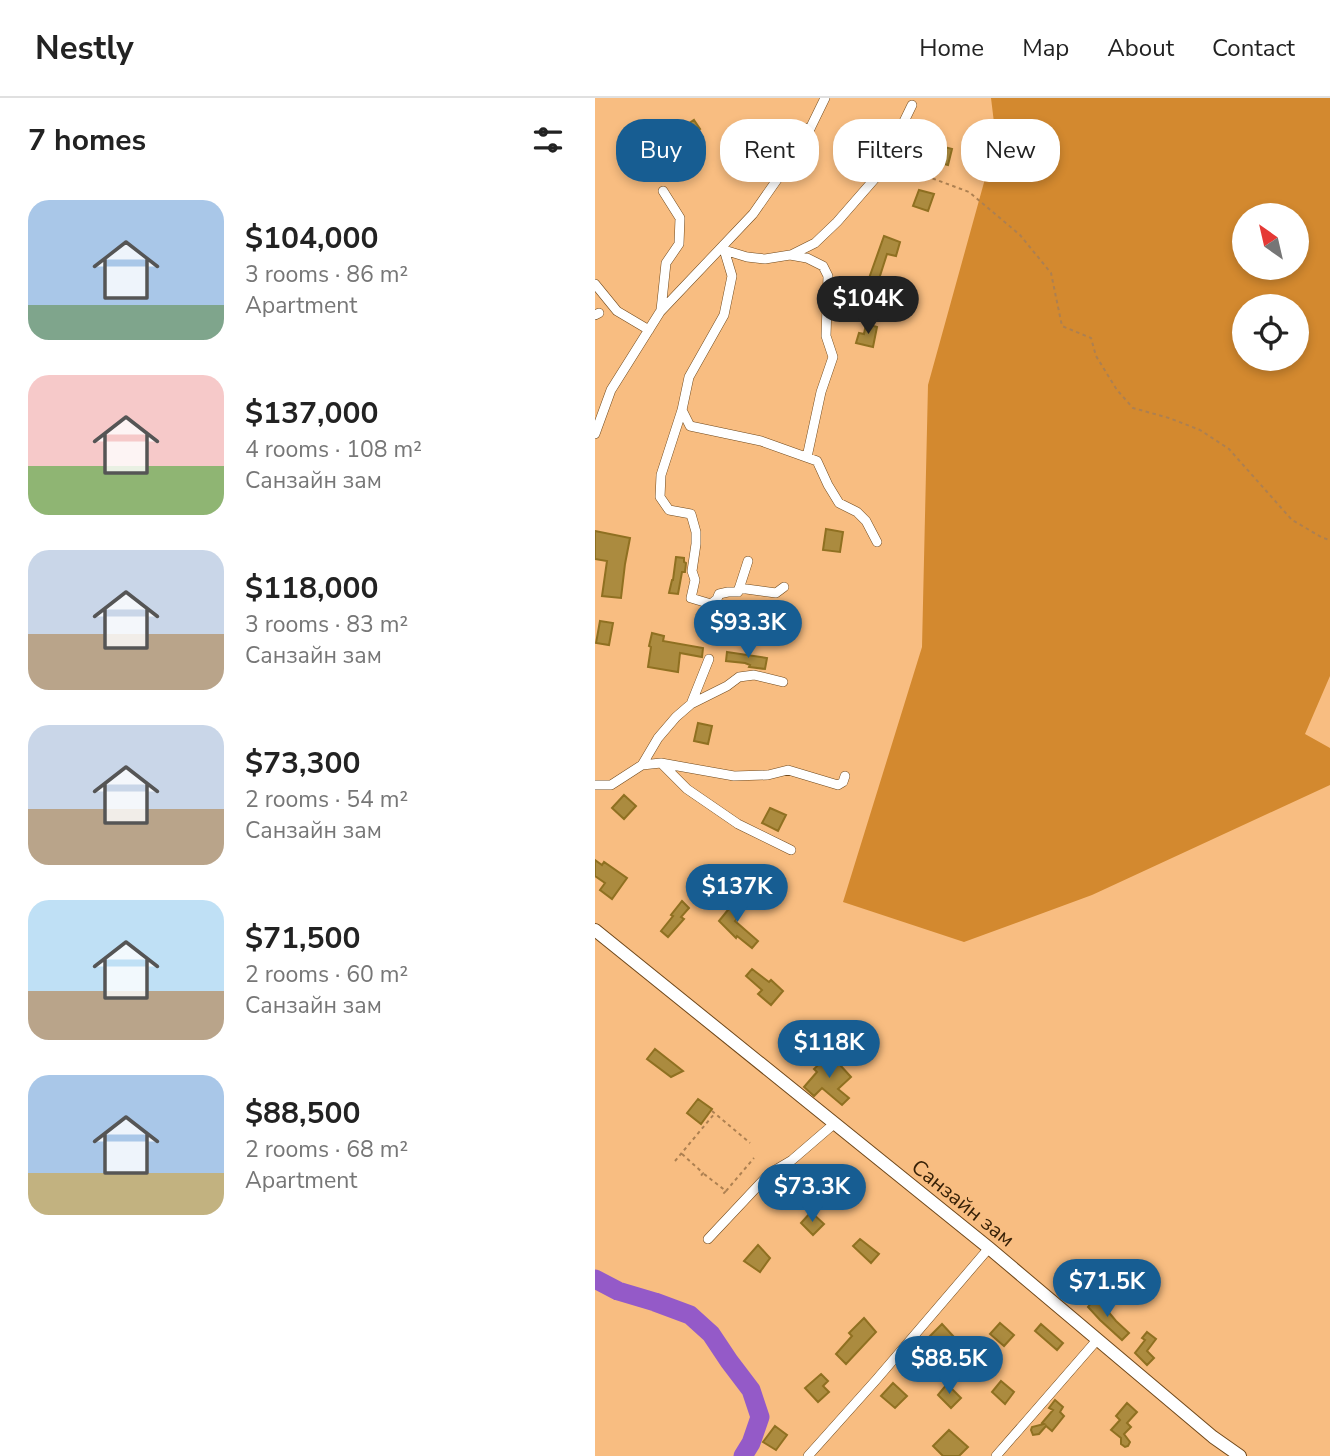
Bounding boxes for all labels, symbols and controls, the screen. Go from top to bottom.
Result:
text: Nestly [35,26,134,71]
text: Home [919,32,984,64]
text: Map [1022,32,1069,64]
text: About [1107,32,1174,64]
text: Contact [1212,32,1295,64]
chip: Buy [616,119,706,182]
chip: Rent [720,119,819,182]
chip: Filters [833,119,947,182]
chip: New [961,119,1060,182]
text: 7 homes [28,120,146,161]
icon: filters [529,121,567,159]
north arrow [1232,203,1309,280]
map controls [1232,203,1309,371]
text: $104,000 [245,218,378,259]
icon: home [84,228,168,312]
text: 3 rooms · 86 m² [245,259,408,290]
pin: $104K [819,276,917,336]
text: $104K [833,283,903,314]
text: Apartment [245,290,357,321]
button: locate [1232,294,1309,371]
text: $137,000 [245,393,378,434]
icon: home [84,403,168,487]
text: 4 rooms · 108 m² [245,434,422,465]
text: Санзайн зам [245,465,382,496]
text: $118,000 [245,568,378,609]
icon: home [84,578,168,662]
pin: $93.3K [691,601,805,660]
text: $93.3K [710,607,786,638]
text: 3 rooms · 83 m² [245,609,408,640]
text: Санзайн зам [245,640,382,671]
text: $73,300 [245,743,360,784]
icon: home [84,753,168,837]
text: 2 rooms · 54 m² [245,784,408,815]
text: Санзайн зам [245,815,382,846]
pin: $137K [688,864,786,924]
text: $137K [702,871,772,902]
text: $71,500 [245,918,360,959]
icon: home [84,928,168,1012]
text: 2 rooms · 60 m² [245,959,408,990]
text: Санзайн зам [245,990,382,1021]
pin: $118K [780,1020,878,1080]
text: $118K [794,1027,864,1058]
text: $88,500 [245,1093,360,1134]
icon: home [84,1103,168,1187]
text: 2 rooms · 68 m² [245,1134,408,1165]
street label: Санзайн зам [906,1153,1020,1253]
pin: $73.3K [755,1164,869,1224]
text: Apartment [245,1165,357,1196]
text: $73.3K [774,1171,850,1202]
pin: $71.5K [1050,1260,1164,1319]
text: $71.5K [1069,1266,1145,1297]
pin: $88.5K [892,1336,1006,1396]
text: $88.5K [911,1343,987,1374]

